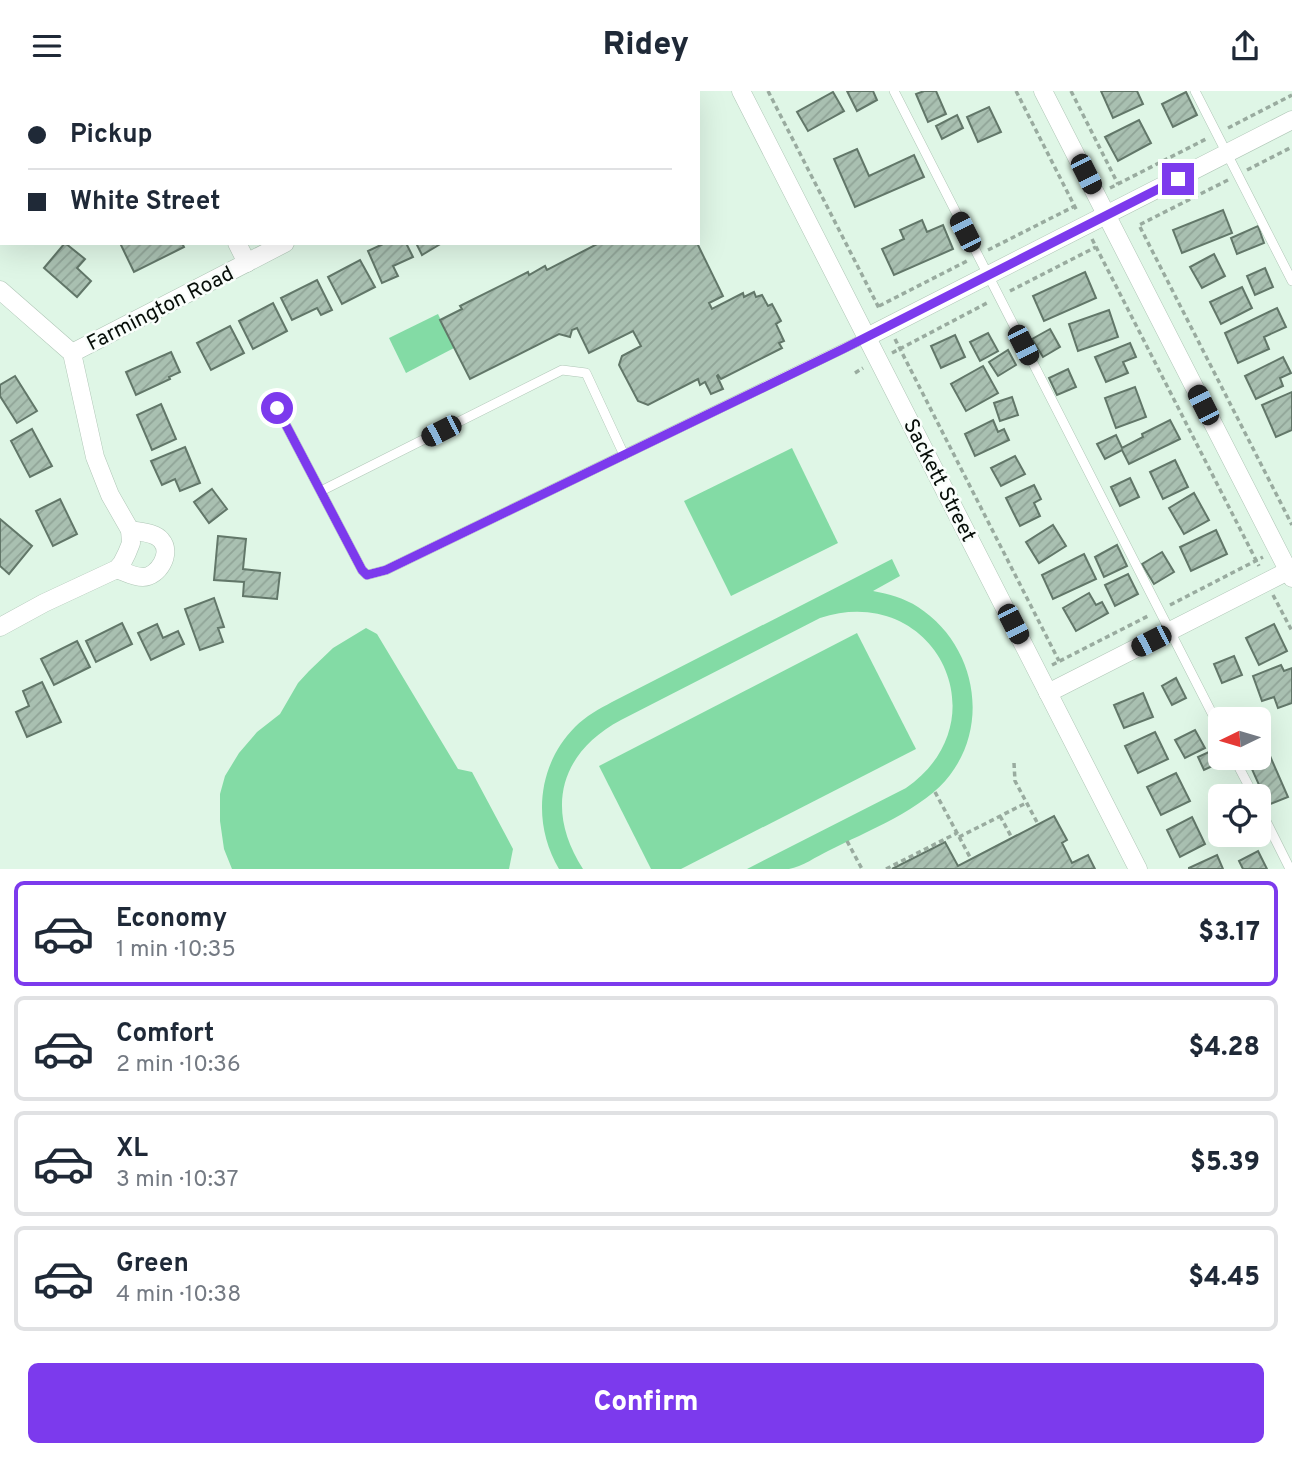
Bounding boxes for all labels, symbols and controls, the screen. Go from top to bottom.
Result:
text: Ridey [603,26,689,66]
icon: menu [28,27,66,65]
icon: share [1226,27,1264,65]
text: Pickup [70,119,153,152]
car [1068,151,1105,197]
route end [1162,163,1194,195]
text: White Street [70,186,220,219]
car [947,209,984,255]
street label: Farmington Road [83,261,239,358]
car [1005,322,1042,368]
car [1185,382,1222,428]
route start [261,392,293,424]
car [418,412,465,450]
street label: Sackett Street [896,415,981,547]
car [995,601,1032,647]
car [1128,622,1175,660]
north arrow [1208,707,1270,770]
map controls [1208,707,1271,847]
button: locate [1208,784,1271,847]
icon: car [32,902,95,965]
text: Economy [116,903,227,936]
text: $3.17 [1198,917,1260,950]
text: 1 min · 10:35 [116,936,236,965]
icon: car [32,1017,95,1080]
text: Comfort [116,1018,214,1051]
text: $4.28 [1188,1032,1260,1065]
text: 2 min · 10:36 [116,1051,241,1080]
icon: car [32,1132,95,1195]
text: XL [116,1133,148,1166]
text: $5.39 [1190,1147,1260,1180]
text: 3 min · 10:37 [116,1166,238,1195]
icon: car [32,1247,95,1310]
text: Green [116,1248,189,1281]
text: $4.45 [1188,1262,1260,1295]
text: 4 min · 10:38 [116,1281,241,1310]
button: Confirm [28,1363,1264,1443]

